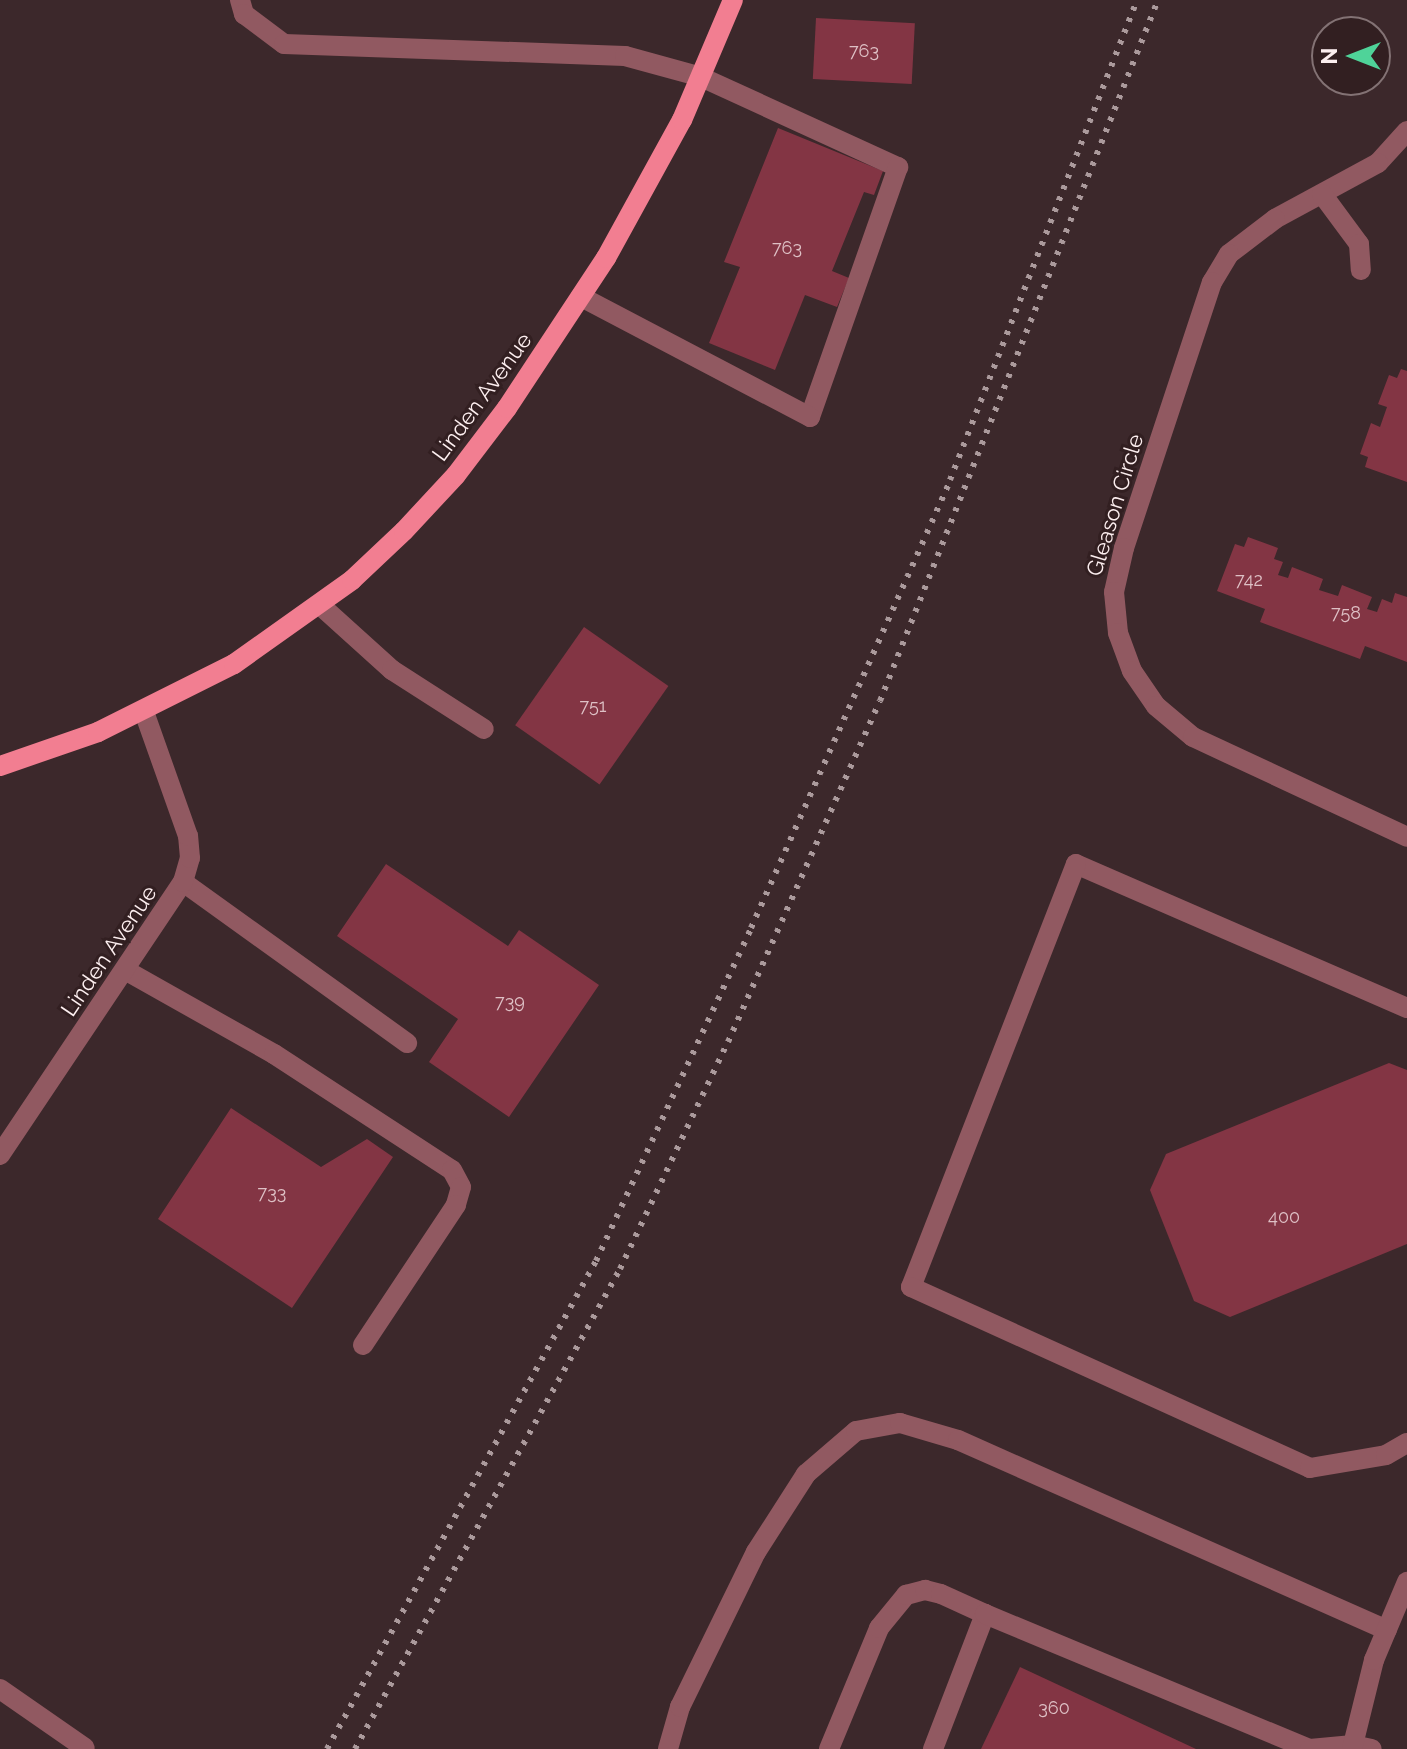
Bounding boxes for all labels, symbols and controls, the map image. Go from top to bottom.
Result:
north arrow [1311,16,1391,96]
house number: 763 [849,40,879,62]
text: N [1316,48,1342,64]
house number: 763 [772,237,802,259]
street label: Linden Avenue [426,327,538,467]
street label: Gleason Circle [1081,431,1149,579]
house number: 742 [1235,569,1263,591]
house number: 758 [1331,602,1361,624]
house number: 751 [580,695,606,717]
street label: Linden Avenue [55,880,163,1022]
house number: 739 [495,991,525,1013]
house number: 733 [258,1182,286,1204]
house number: 400 [1268,1206,1300,1228]
house number: 360 [1038,1697,1070,1719]

